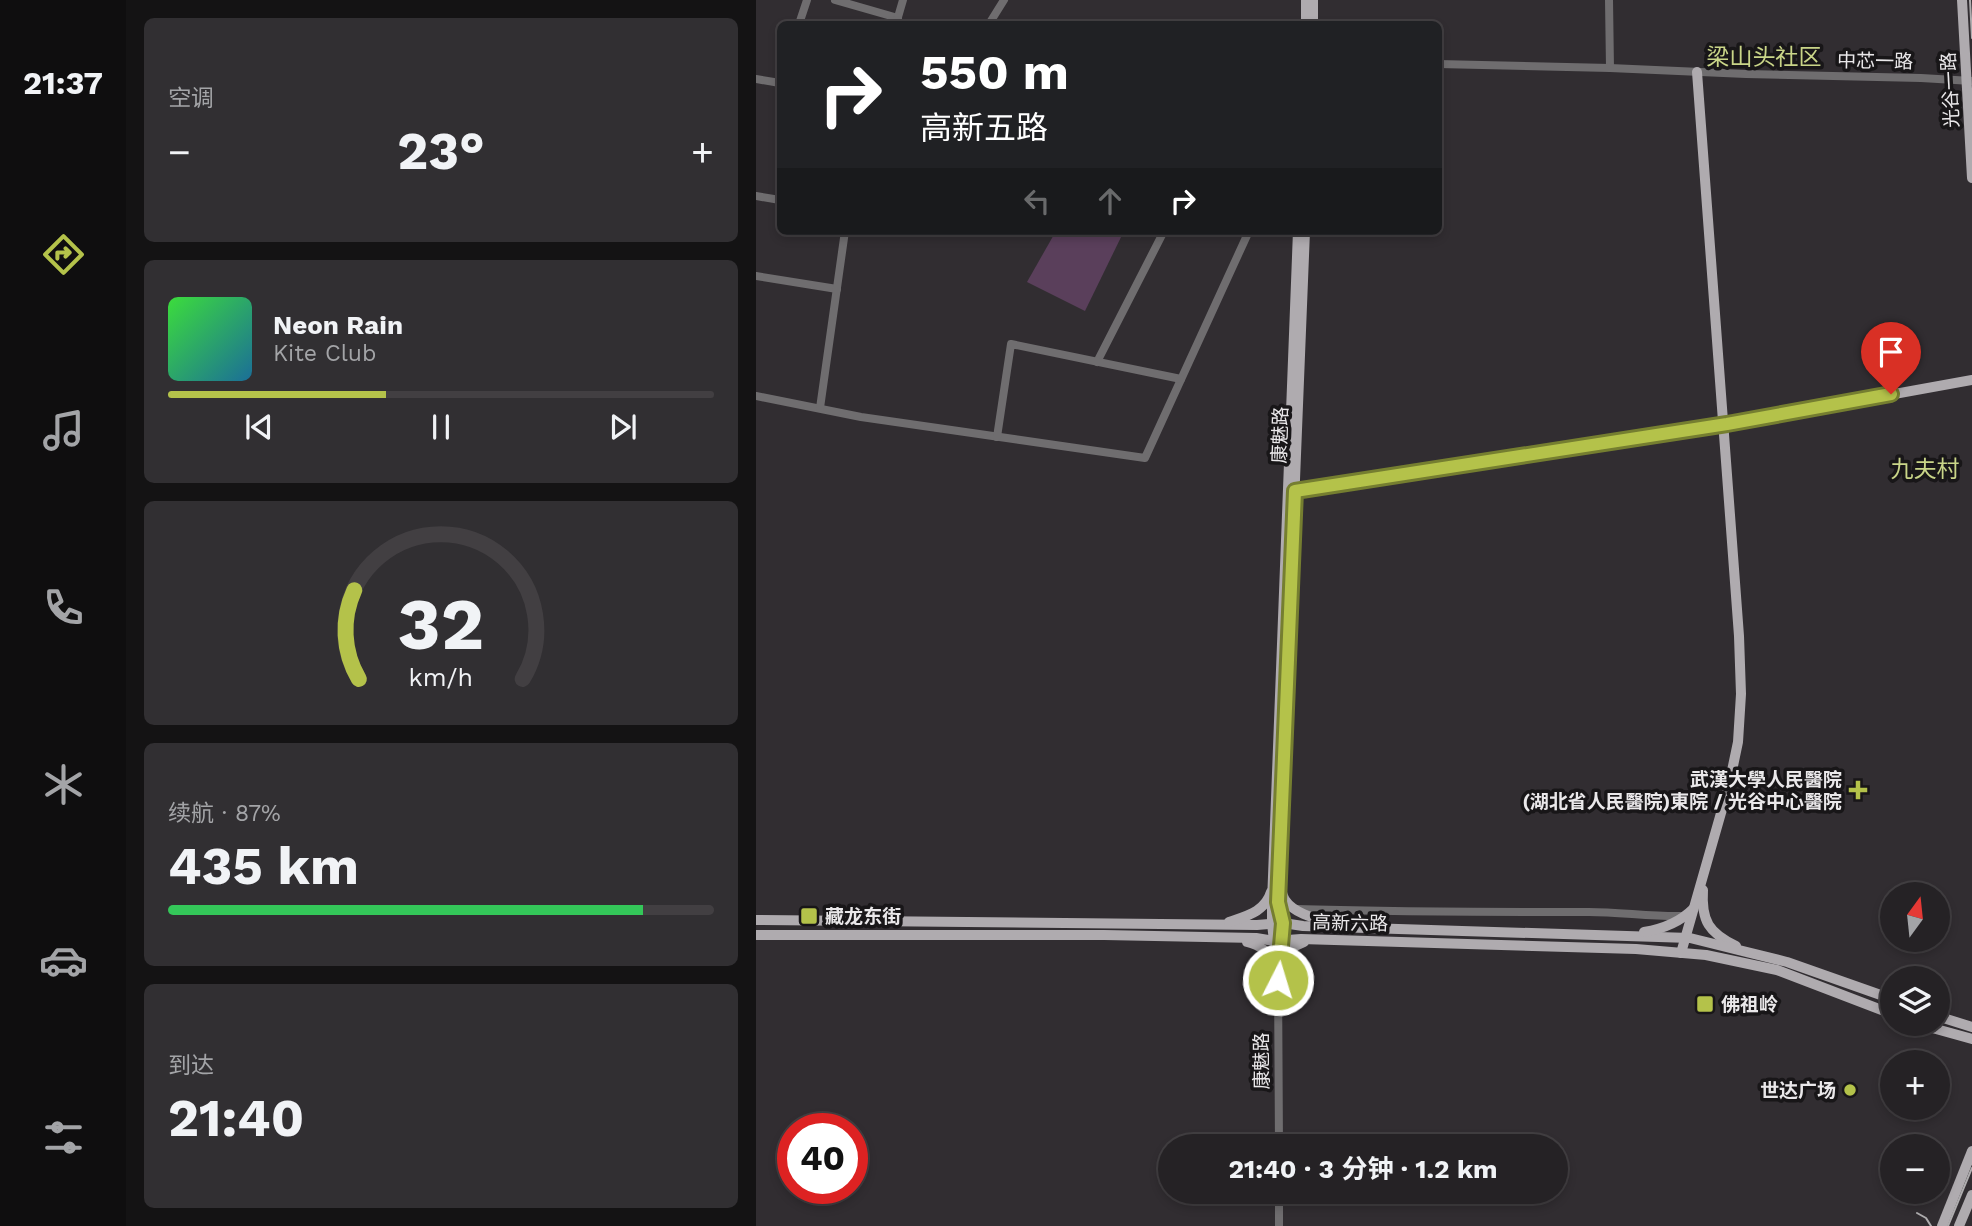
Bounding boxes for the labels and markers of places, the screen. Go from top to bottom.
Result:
pin [1861,322,1921,394]
place label: 武漢大學人民醫院 (湖北省人民醫院)東院 / 光谷中心醫院 [1522,768,1842,813]
marker: 武漢大學人民醫院 (湖北省人民醫院)東院 / 光谷中心醫院 [1848,780,1868,800]
place label: 藏龙东街 [825,905,901,928]
marker: 藏龙东街 [799,906,819,926]
place label: 佛祖岭 [1721,993,1778,1016]
marker: 佛祖岭 [1695,994,1715,1014]
place label: 世达广场 [1760,1079,1836,1102]
marker: 世达广场 [1842,1082,1858,1098]

